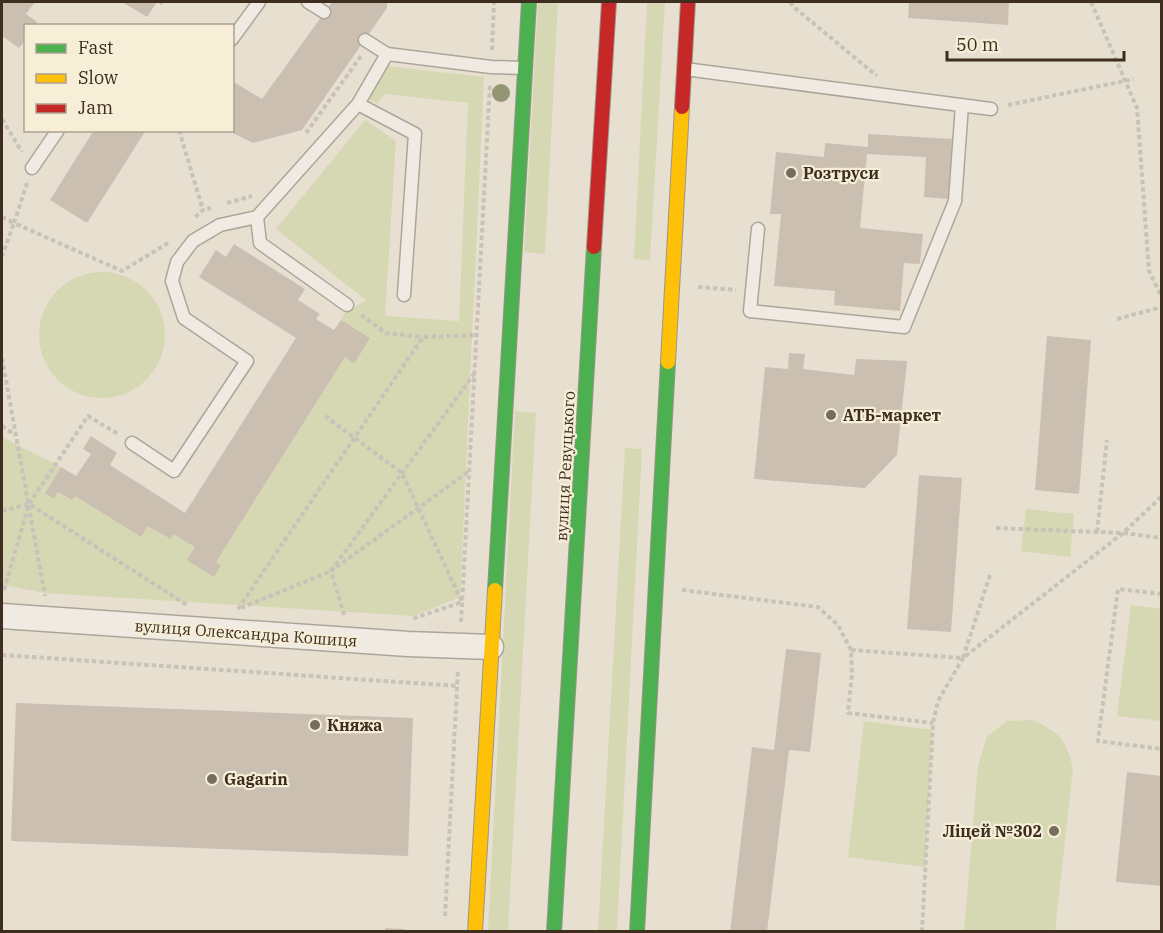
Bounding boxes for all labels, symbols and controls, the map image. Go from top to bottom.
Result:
legend [24,24,234,132]
scale bar [947,24,1124,62]
text: 50 m [956,33,999,56]
text: Fast [78,36,113,59]
text: Slow [78,66,118,89]
text: Jam [78,96,113,119]
place label: Розтруси [803,163,879,183]
marker: Розтруси [784,166,798,180]
street label: вулиця Ревуцького [551,390,579,542]
place label: АТБ-маркет [843,405,941,425]
marker: АТБ-маркет [824,408,838,422]
street label: вулиця Олександра Кошиця [134,615,358,651]
place label: Княжа [327,715,383,735]
marker: Княжа [308,718,322,732]
place label: Gagarin [224,769,288,789]
marker: Gagarin [205,772,219,786]
place label: Ліцей №302 [943,821,1042,841]
marker: Ліцей №302 [1047,824,1061,838]

